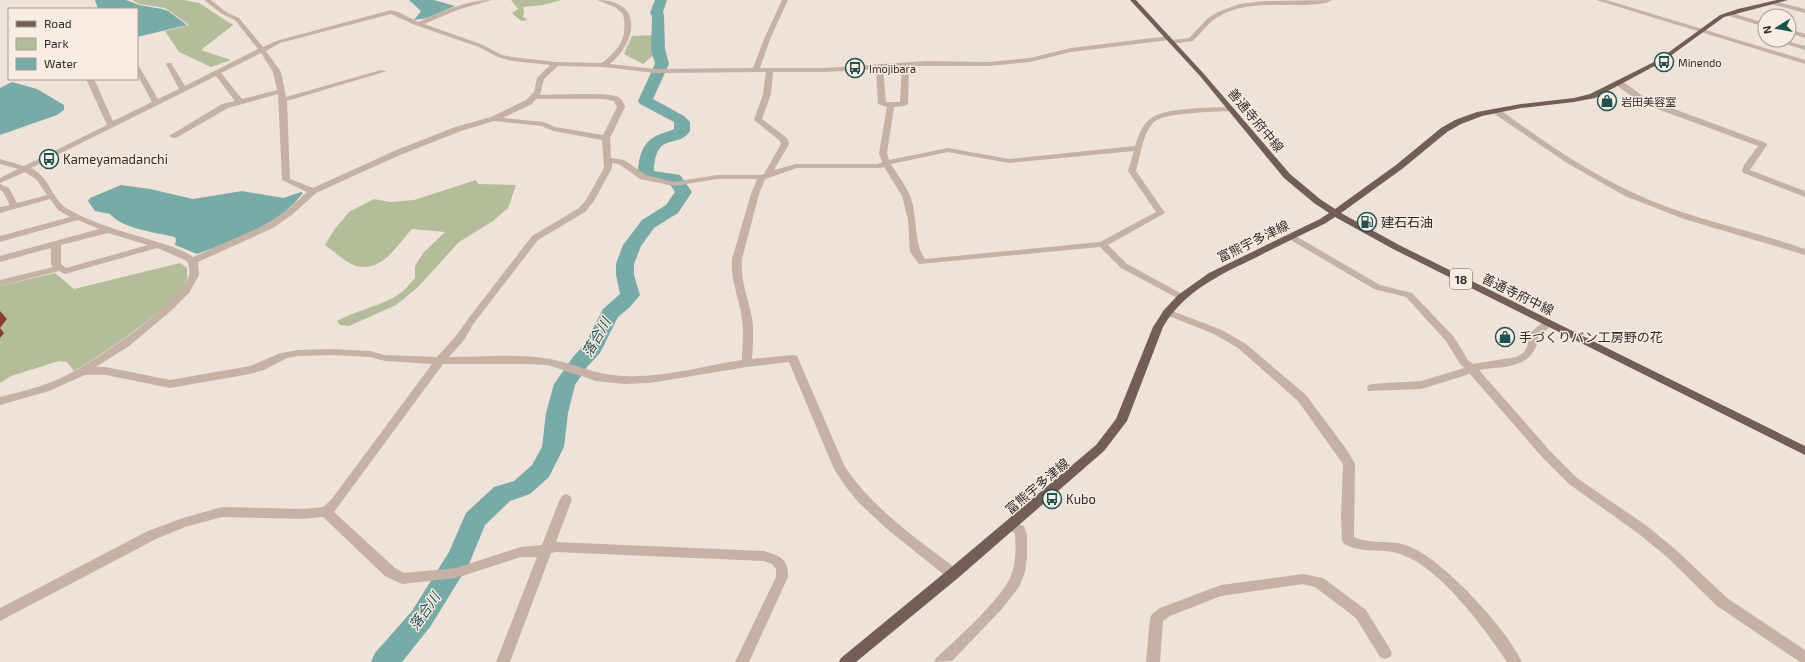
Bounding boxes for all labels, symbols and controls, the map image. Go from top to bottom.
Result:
legend [8,8,138,80]
north arrow [1757,8,1797,48]
text: Road [44,16,72,30]
text: N [1760,25,1774,35]
text: Park [44,36,69,50]
bus stop icon: Minendo [1653,51,1675,73]
text: Water [44,56,78,70]
place label: Minendo [1678,56,1722,69]
bus stop icon: Imojibara [844,57,866,79]
place label: Imojibara [869,62,916,76]
street label: 善通寺府中線 [1225,85,1287,155]
shop icon: 岩田美容室 [1596,90,1618,112]
place label: 岩田美容室 [1621,95,1676,108]
bus stop icon: Kameyamadanchi [38,148,60,170]
place label: Kameyamadanchi [63,151,168,167]
fuel station icon: 建石石油 [1356,211,1378,233]
place label: 建石石油 [1381,214,1433,230]
street label: 富熊宇多津線 [1214,217,1292,265]
road number: 18 [1450,269,1472,289]
street label: 善通寺府中線 [1479,270,1557,318]
water label: 落合川 [578,313,615,359]
shop icon: 手づくりパン工房野の花 [1494,326,1516,348]
place label: 手づくりパン工房野の花 [1519,329,1663,345]
street label: 富熊宇多津線 [1002,455,1072,517]
bus stop icon: Kubo [1041,488,1063,510]
place label: Kubo [1066,491,1096,507]
water label: 落合川 [405,587,444,633]

